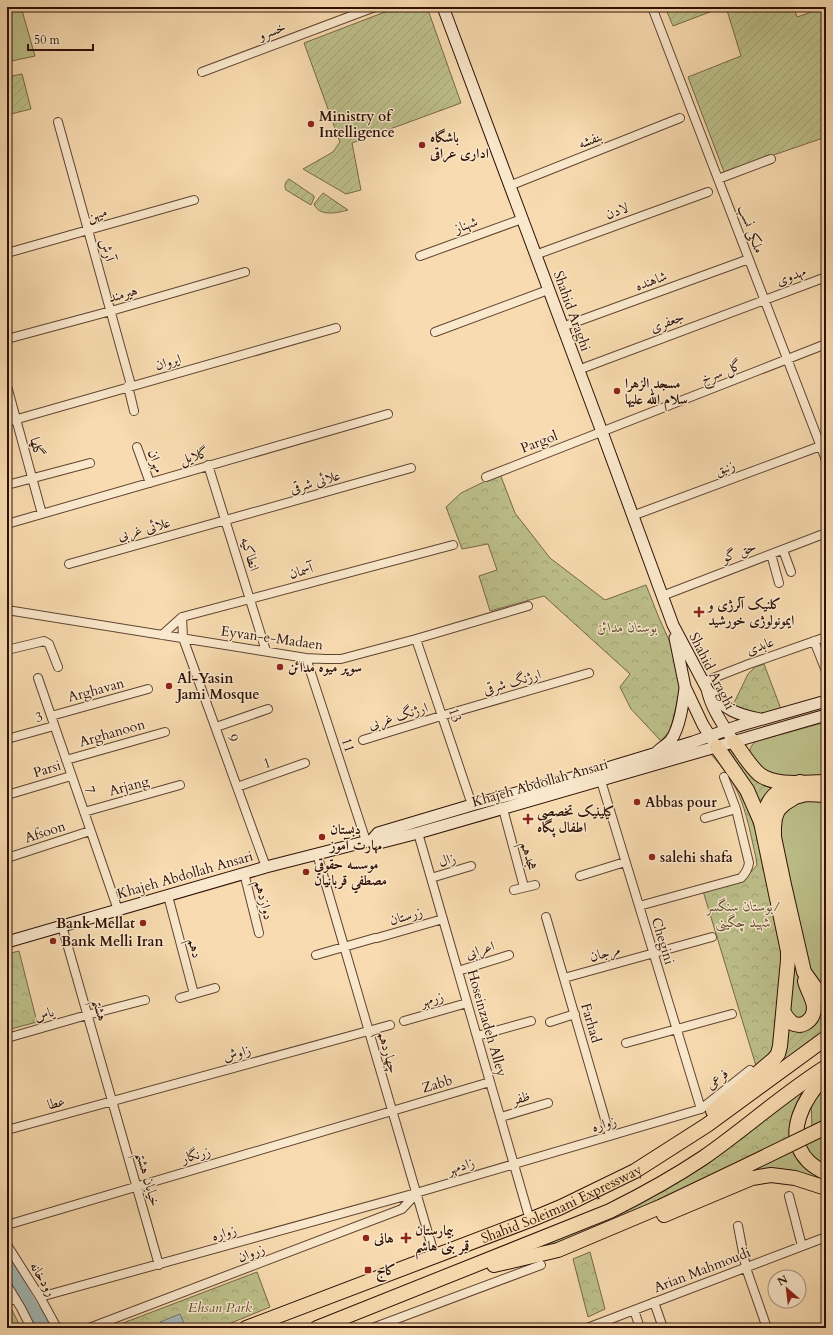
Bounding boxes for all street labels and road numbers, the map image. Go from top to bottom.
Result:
street label: خسرو [254,17,288,46]
street label: بنفشه [575,127,605,153]
street label: لادن [603,198,631,224]
street label: میهن [85,202,109,226]
street label: ملکی نسب [733,202,769,256]
street label: شهناز [450,212,480,239]
street label: آرش [95,237,120,265]
street label: مهدوی [774,262,808,290]
street label: شاهنده [632,266,670,296]
street label: Shahid Araghi [549,268,595,354]
street label: هیرمند [106,281,140,307]
street label: جعفری [647,307,687,337]
street label: ایروان [153,349,183,375]
street label: گل سرخ [698,356,745,391]
street label: Pargol [518,426,561,458]
street label: گلها [25,435,49,459]
street label: گلایل [177,443,211,470]
street label: مهران [143,447,169,475]
street label: زنبق [712,456,738,480]
street label: علائی شرقی [288,466,342,498]
street label: علائی غربی [115,513,173,545]
street label: انطاکیه [236,535,264,573]
street label: حق گو [717,537,759,568]
street label: آسمان [287,558,317,583]
street label: Eyvan-e-Madaen [220,621,324,655]
street label: Shahid Araghi [684,629,740,713]
street label: عابدی [743,632,777,660]
street label: ارژنگ شرقی [481,665,543,699]
street label: Arghavan [66,673,126,707]
street label: ارژنگ غربی [366,698,430,734]
street label: 13 [444,705,466,725]
street label: 3 [33,707,45,727]
street label: Arghanoon [77,715,147,751]
street label: 9 [223,731,243,745]
street label: 11 [337,735,359,755]
street label: 1 [261,753,273,773]
street label: Khajeh Abdollah Ansari [470,754,610,812]
street label: Parsi [31,756,63,782]
street label: Arjang [107,771,151,800]
street label: 7 [80,784,100,796]
street label: Afsoon [22,816,68,848]
street label: هجدهم [512,839,542,874]
street label: Khajeh Abdollah Ansari [115,846,255,904]
street label: زال [436,848,458,872]
street label: دوازدهم [246,878,278,923]
street label: زرستان [387,902,425,930]
street label: Chegini [647,915,679,967]
street label: دهم [179,936,207,961]
street label: اعرابی [463,937,497,963]
street label: مرجان [587,940,623,966]
street label: Hoseinzadeh Alley [463,967,512,1079]
street label: زرمهر [416,987,446,1012]
street label: هشتم [84,997,112,1024]
street label: Farhad [576,1001,606,1046]
street label: یاس [32,1002,57,1026]
street label: چهاردهم [369,1029,403,1077]
street label: زاوش [221,1040,253,1066]
street label: فرعی [702,1064,732,1094]
street label: Zabb [419,1070,455,1098]
street label: ظفر [508,1086,532,1110]
street label: عطا [45,1092,67,1114]
street label: زواره [589,1111,619,1137]
street label: زرنگار [177,1142,213,1169]
street label: خیابان هشتم [127,1150,165,1209]
street label: زادمهر [443,1153,477,1180]
street label: Shahid Soleimani Expressway [478,1159,646,1247]
street label: زواره [209,1220,239,1246]
street label: زروان [235,1239,267,1267]
street label: Arian Mahmoudi [651,1243,753,1297]
street label: رودخانه [25,1258,61,1300]

